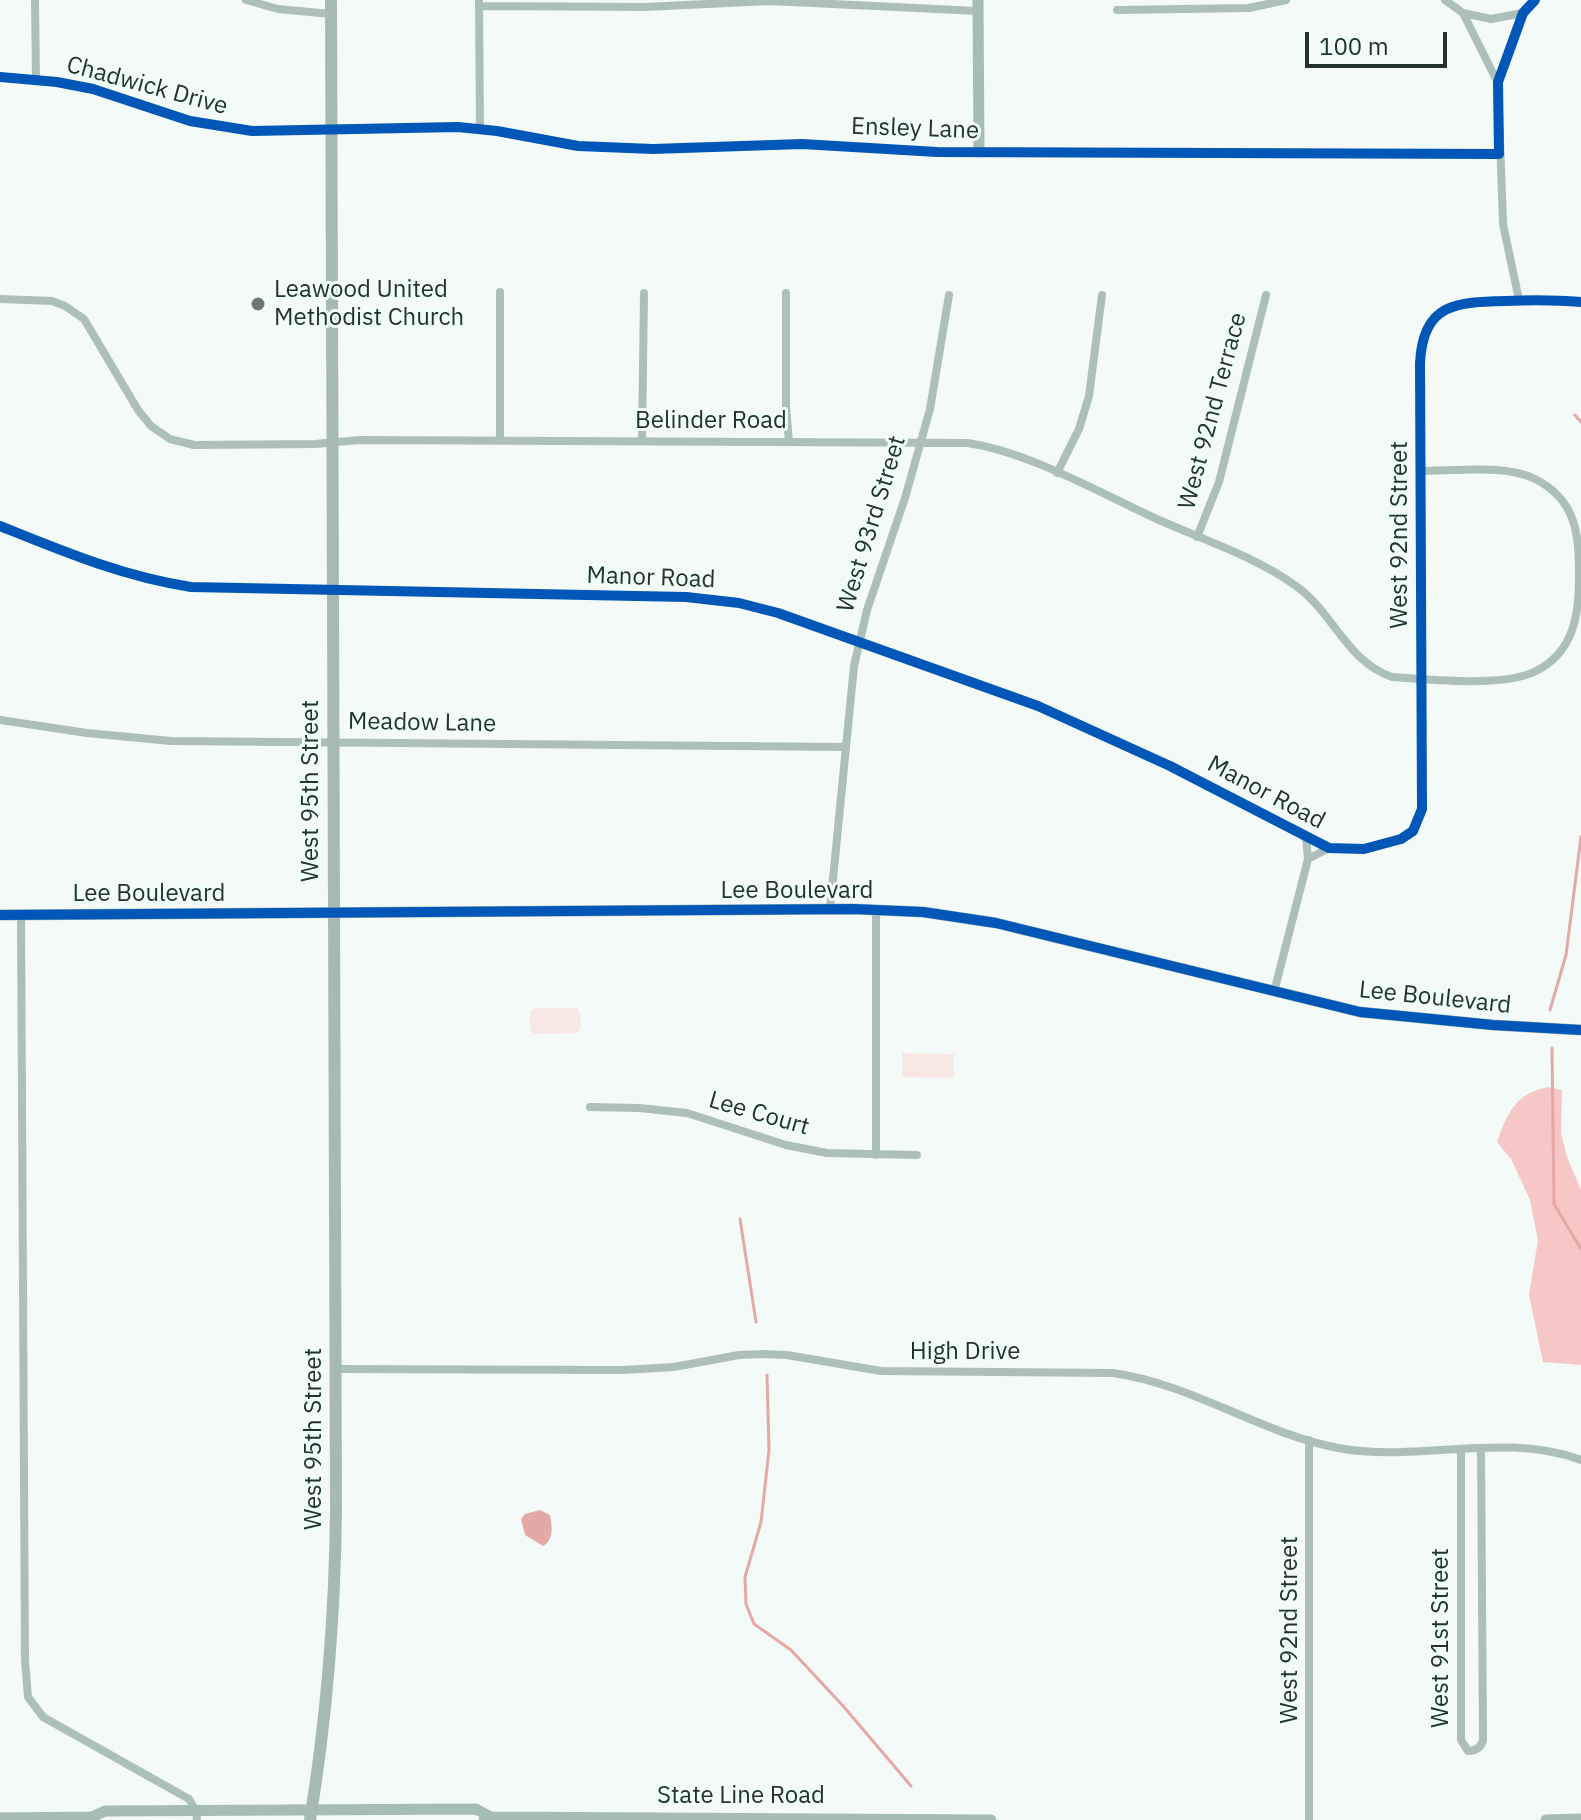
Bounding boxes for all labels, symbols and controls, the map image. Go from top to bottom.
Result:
scale bar [1309,16,1451,66]
text: 100 m [1319,30,1389,62]
street label: Chadwick Drive [63,51,231,121]
street label: Ensley Lane [850,112,980,146]
place label: Leawood United Methodist Church [274,276,464,332]
marker: Leawood United Methodist Church [249,295,267,313]
street label: West 92nd Terrace [1173,309,1253,513]
street label: Belinder Road [635,407,787,435]
street label: West 93rd Street [832,432,912,616]
street label: West 92nd Street [1386,441,1414,629]
street label: Manor Road [586,561,716,595]
street label: West 95th Street [297,700,325,882]
street label: Meadow Lane [348,707,496,739]
street label: Manor Road [1202,750,1330,836]
street label: Lee Boulevard [720,877,874,905]
street label: Lee Boulevard [72,880,226,908]
street label: Lee Boulevard [1357,976,1513,1020]
street label: Lee Court [705,1086,813,1142]
street label: High Drive [910,1338,1020,1366]
street label: West 95th Street [300,1348,328,1530]
street label: West 92nd Street [1276,1536,1304,1724]
street label: West 91st Street [1427,1548,1455,1728]
street label: State Line Road [657,1782,825,1810]

